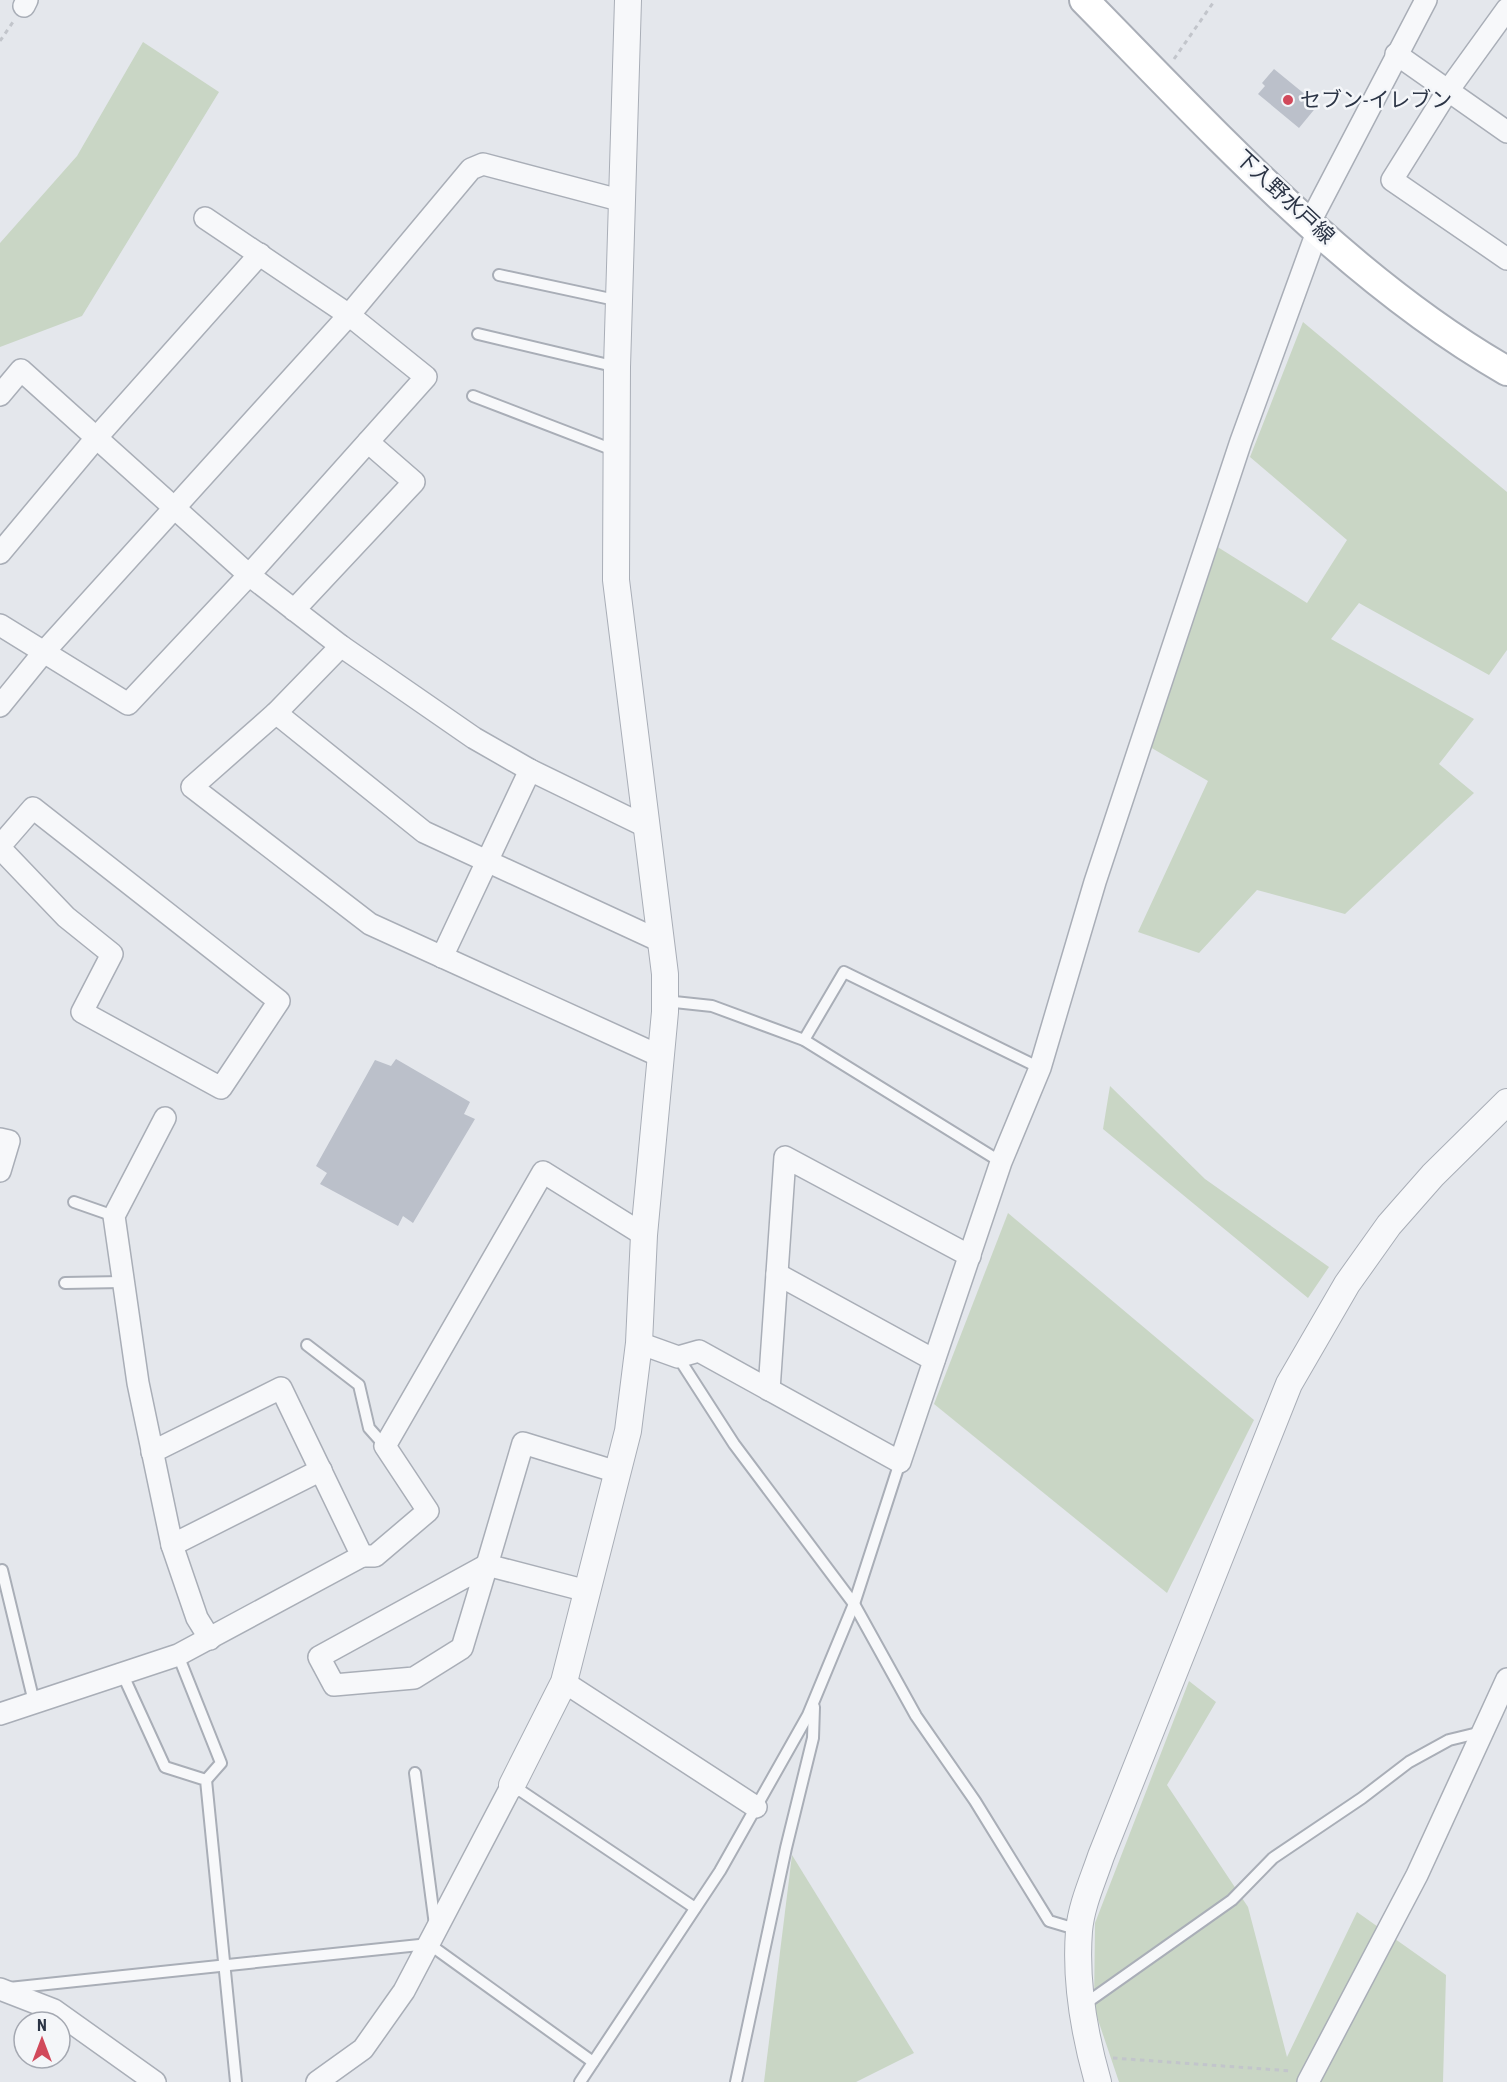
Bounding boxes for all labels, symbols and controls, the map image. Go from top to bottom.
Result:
place label: セブン-イレブン [1300,88,1452,112]
marker: セブン-イレブン [1281,93,1295,107]
street label: 下入野水戸線 [1231,145,1339,249]
north arrow [12,2010,72,2070]
text: N [37,2016,47,2035]

